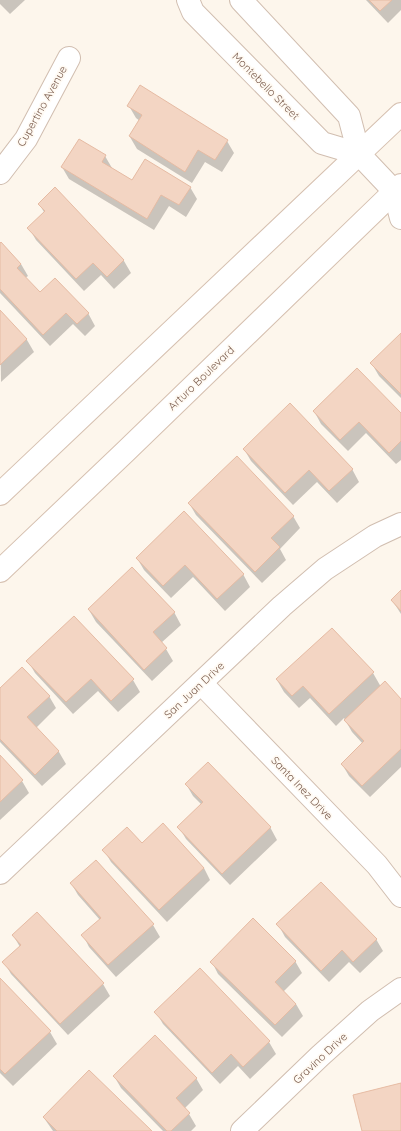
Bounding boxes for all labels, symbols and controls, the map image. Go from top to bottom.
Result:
street label: Montebello Street [229,49,303,123]
street label: Cupertino Avenue [14,63,70,149]
street label: Arturo Boulevard [165,343,237,413]
street label: San Juan Drive [161,659,227,721]
street label: Santa Inez Drive [268,753,336,823]
street label: Gravino Drive [290,1029,350,1087]

